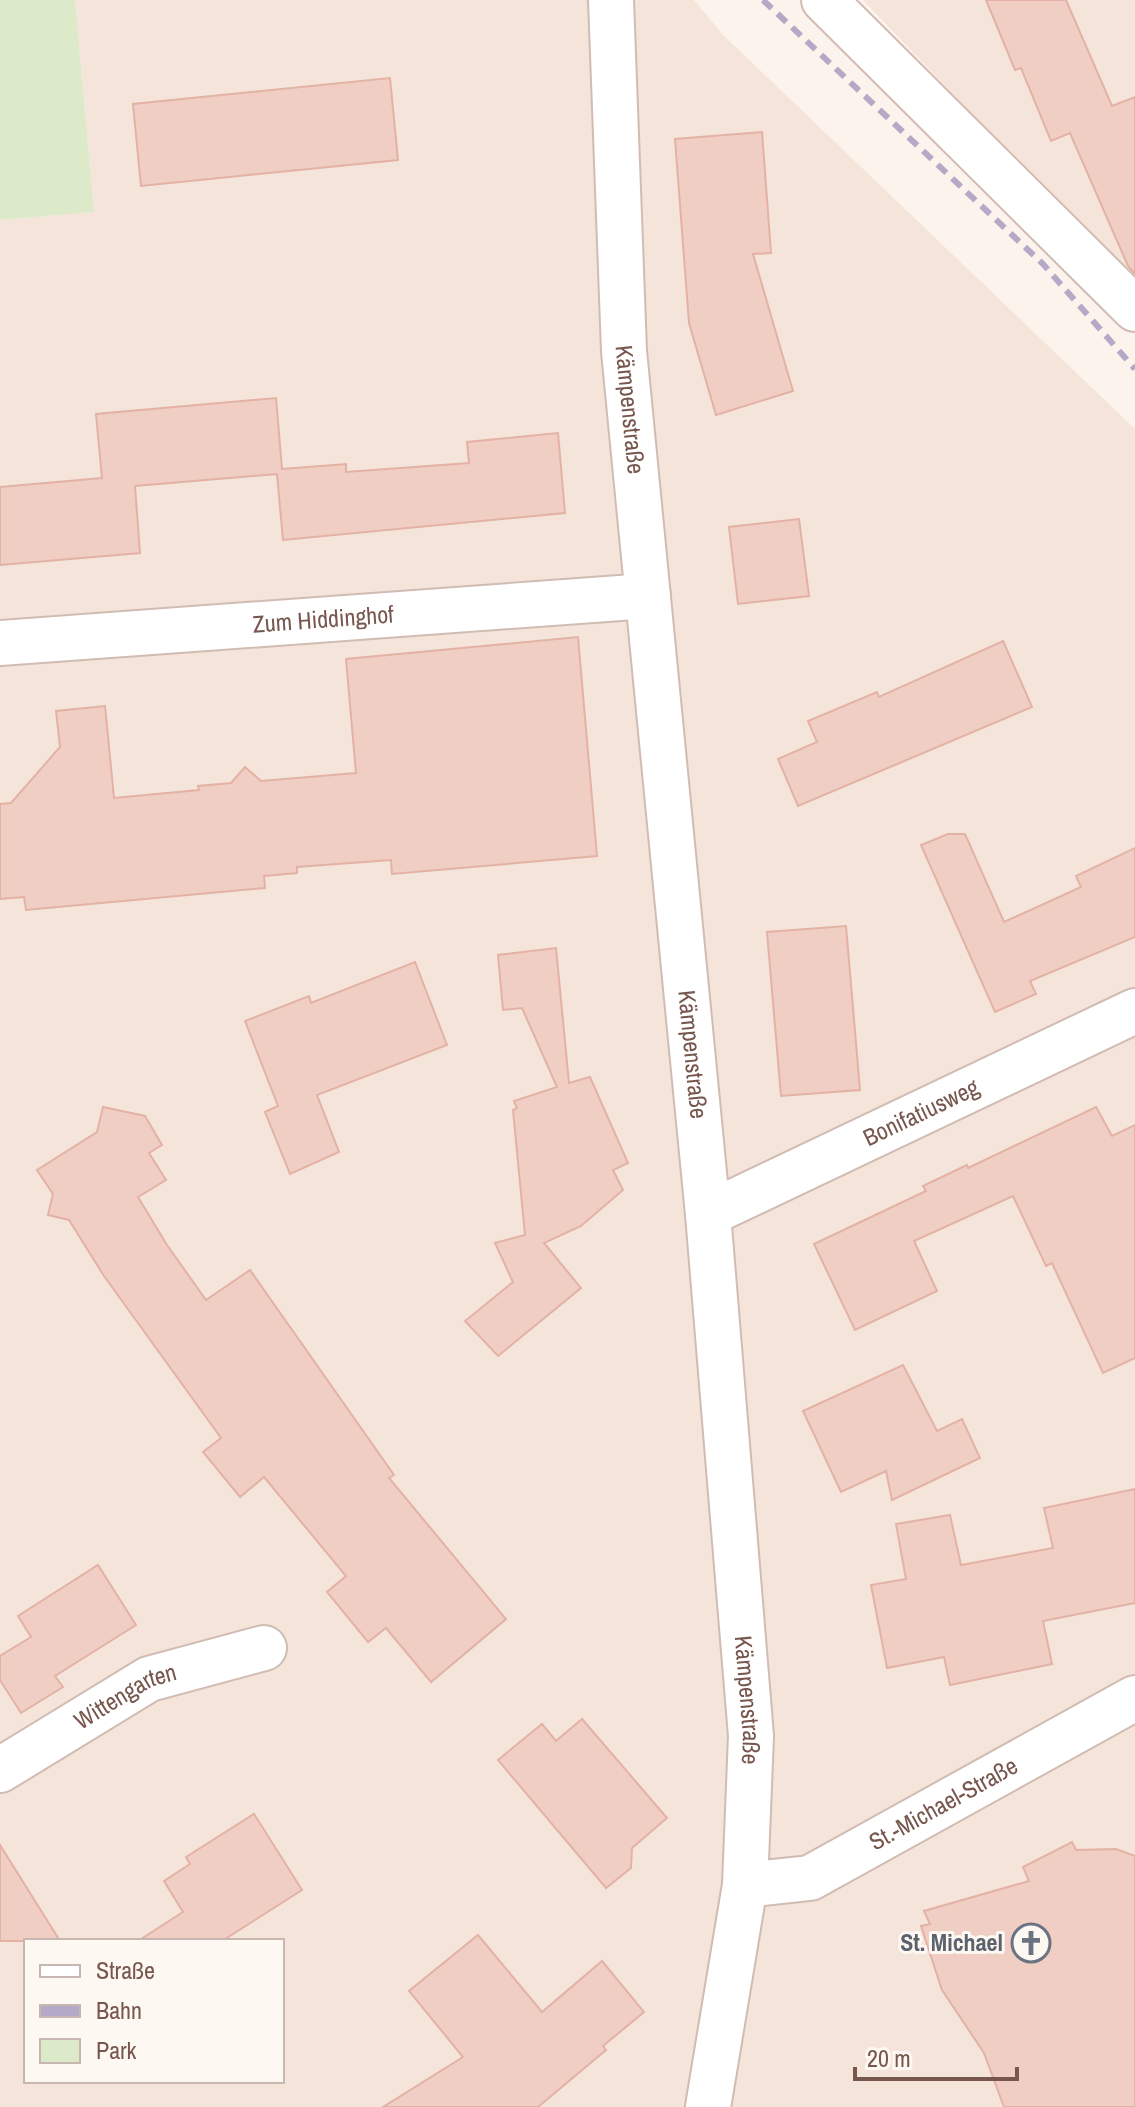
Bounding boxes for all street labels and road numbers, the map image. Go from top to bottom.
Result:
street label: Kämpenstraße [609,344,653,475]
street label: Zum Hiddinghof [251,597,395,640]
street label: Kämpenstraße [671,988,716,1120]
street label: Bonifatiusweg [857,1070,984,1153]
street label: Kämpenstraße [728,1634,768,1765]
street label: Wittengarten [68,1655,180,1736]
street label: St.-Michael-Straße [863,1749,1023,1857]

